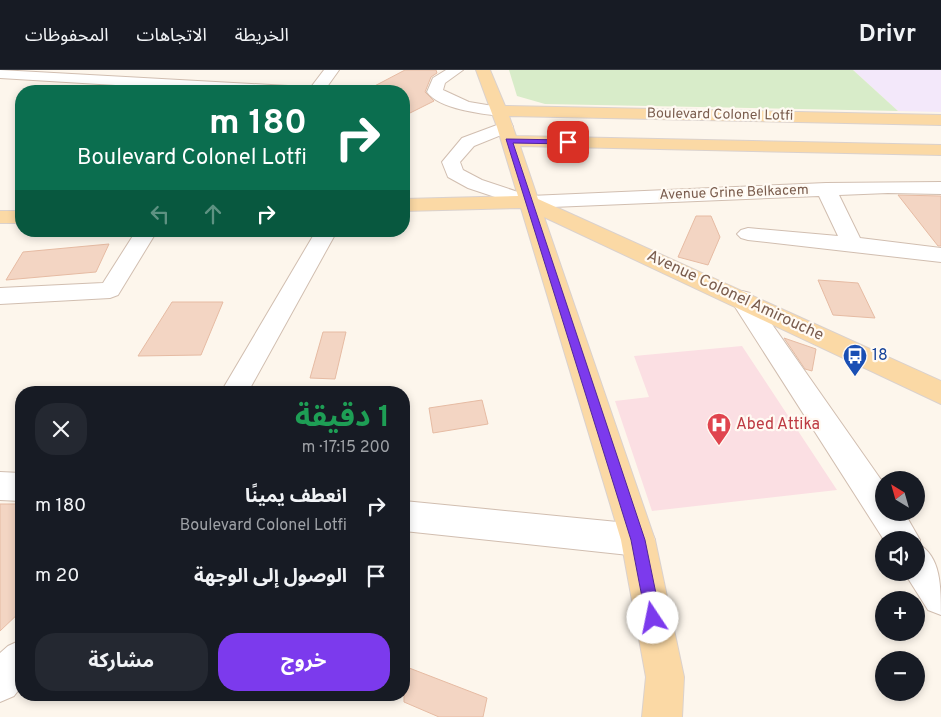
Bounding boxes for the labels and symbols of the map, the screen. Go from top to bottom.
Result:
street label: Boulevard Colonel Lotfi [647,105,793,125]
pin [547,121,589,163]
street label: Avenue Grine Belkacem [659,182,809,204]
street label: Avenue Colonel Amirouche [643,246,827,346]
bus stop icon: 18 [842,343,868,377]
place label: 18 [872,346,888,366]
hospital icon: Abed Attika [706,412,732,446]
place label: Abed Attika [736,415,820,435]
north arrow [875,471,925,521]
position arrow [626,591,678,643]

